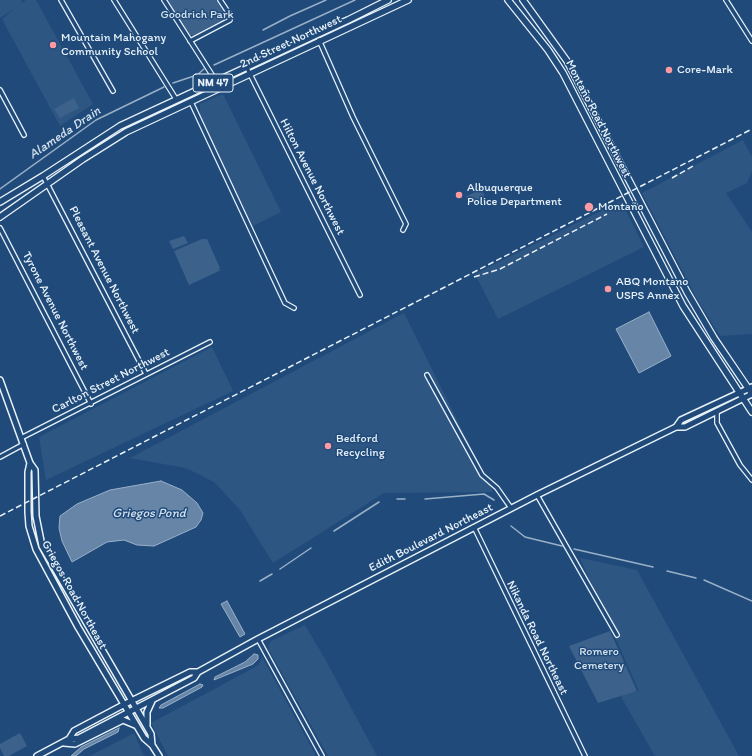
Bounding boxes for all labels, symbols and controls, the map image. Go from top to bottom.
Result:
park label: Goodrich Park [160,8,234,22]
street label: 2nd Street Northwest [238,12,344,72]
place label: Mountain Mahogany Community School [61,31,166,59]
marker: Mountain Mahogany Community School [48,40,58,50]
street label: Montaño Road Northwest [562,58,634,180]
place label: Core-Mark [677,63,733,77]
marker: Core-Mark [664,65,674,75]
road number: NM 47 [193,74,233,92]
water label: Alameda Drain [26,103,104,163]
street label: Hilton Avenue Northwest [276,116,348,238]
place label: Albuquerque Police Department [467,181,562,209]
marker: Albuquerque Police Department [454,190,464,200]
place label: Montaño [598,200,644,214]
marker: Montaño [583,201,595,213]
street label: Pleasant Avenue Northwest [66,204,142,336]
street label: Tyrone Avenue Northwest [19,249,91,373]
place label: ABQ Montano USPS Annex [616,275,688,303]
marker: ABQ Montano USPS Annex [603,284,613,294]
street label: Carlton Street Northwest [50,345,172,417]
place label: Bedford Recycling [336,432,385,460]
marker: Bedford Recycling [323,441,333,451]
street label: Edith Boulevard Northeast [367,500,495,576]
water label: Griegos Pond [112,506,186,522]
street label: Griegos Road Northeast [38,538,110,652]
street label: Nikanda Road Northeast [503,579,571,697]
park label: Romero Cemetery [574,645,624,673]

